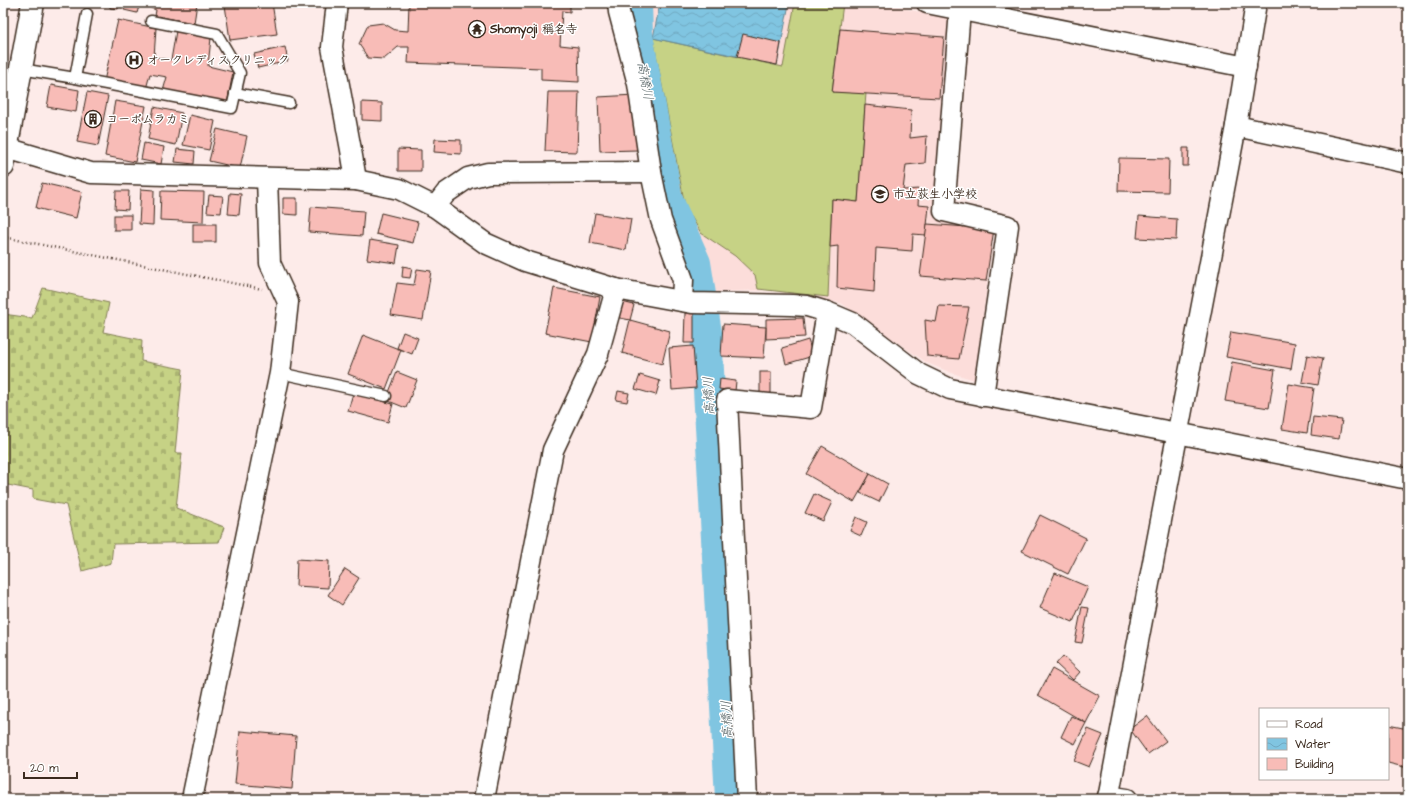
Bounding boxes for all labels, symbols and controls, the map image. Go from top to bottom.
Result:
temple icon: Shomyoji 稱名寺 [467,19,487,39]
place label: Shomyoji 稱名寺 [489,21,578,39]
hospital icon: オークレディスクリニック [124,50,144,70]
place label: オークレディスクリニック [147,52,290,69]
water label: 高橋川 [633,60,657,102]
building icon: コーポムラカミ [83,109,103,129]
place label: コーポムラカミ [106,111,190,128]
school or university icon: 市立荻生小学校 [870,184,890,204]
place label: 市立荻生小学校 [893,186,977,203]
water label: 高橋川 [699,376,719,416]
water label: 高橋川 [717,700,737,740]
legend [1259,708,1389,780]
text: Road [1295,716,1323,733]
text: Water [1295,736,1331,753]
scale bar [24,754,77,780]
text: Building [1295,756,1333,774]
text: 20 m [30,760,59,777]

